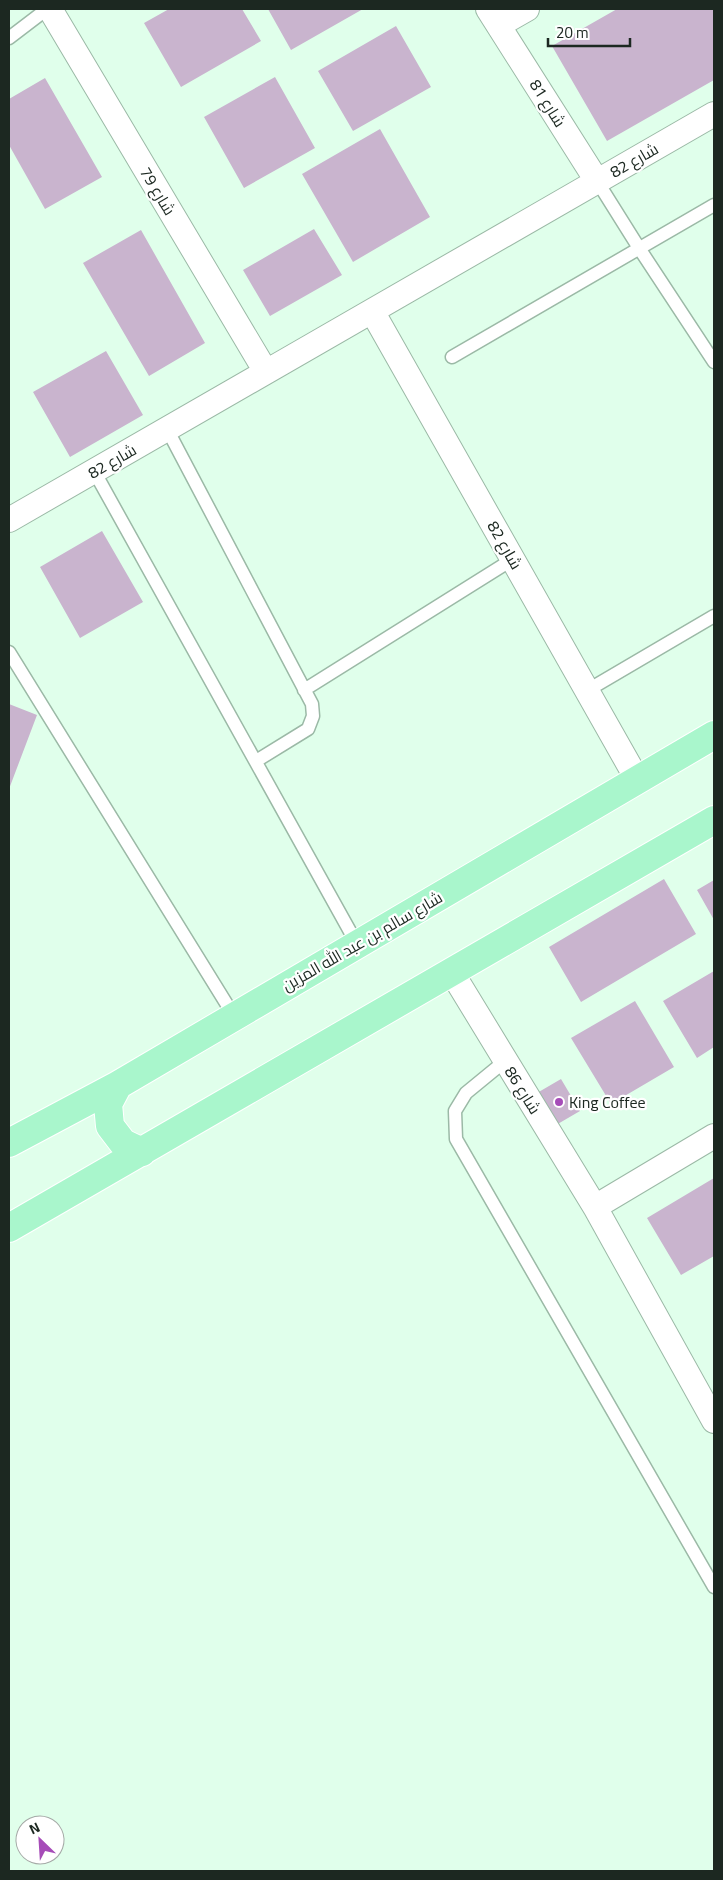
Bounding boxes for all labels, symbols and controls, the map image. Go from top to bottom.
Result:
scale bar [548,15,630,47]
text: 20 m [556,18,589,47]
street label: شارع 81 [521,73,575,133]
street label: شارع 82 [604,134,664,186]
street label: شارع 79 [132,161,184,221]
street label: شارع 82 [82,435,142,487]
street label: شارع 82 [479,515,531,575]
street label: شارع سالم بن عبد الله المزين [276,883,448,999]
street label: شارع 86 [496,1060,550,1120]
place label: King Coffee [569,1087,646,1117]
marker: King Coffee [553,1096,565,1108]
text: N [25,1814,44,1842]
north arrow [15,1815,65,1865]

